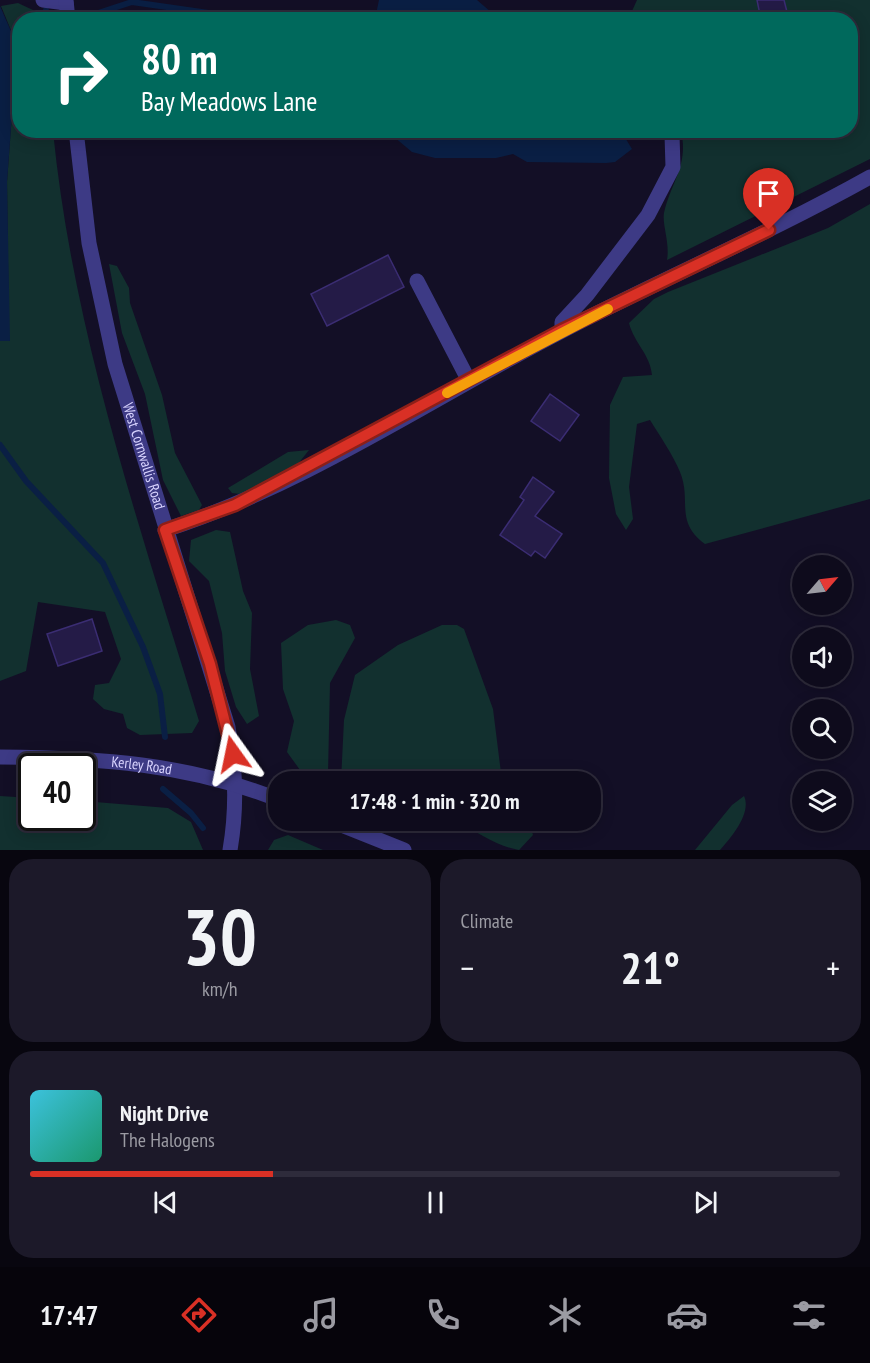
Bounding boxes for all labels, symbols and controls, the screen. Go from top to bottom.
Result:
text: 80 m [141,31,218,86]
icon: right [42,36,120,114]
text: Bay Meadows Lane [141,84,317,118]
pin [743,168,794,230]
icon: arrive [752,177,785,210]
street label: West Cornwallis Road [119,400,170,512]
north arrow [792,555,852,615]
map controls [792,555,852,831]
button: sound [792,627,852,687]
button: search [792,699,852,759]
position arrow [201,722,265,786]
street label: Kerley Road [111,752,173,778]
speed limit sign: 40 [18,753,96,831]
button: layers [792,771,852,831]
text: 17:48 · 1 min · 320 m [349,787,520,815]
text: 30 [182,886,257,987]
text: Climate [461,908,513,934]
text: 21° [621,938,680,996]
text: − [461,946,474,989]
text: + [826,946,840,989]
text: km/h [202,976,237,1002]
text: Night Drive [120,1099,209,1127]
text: The Halogens [120,1127,215,1153]
icon: previous [149,1186,182,1219]
icon: pause [419,1186,452,1219]
icon: next [689,1186,722,1219]
icon: directions [178,1294,220,1336]
icon: music [300,1294,342,1336]
icon: phone [422,1294,464,1336]
icon: climate [544,1294,586,1336]
icon: car [666,1294,708,1336]
icon: filters [788,1294,830,1336]
text: 17:47 [40,1298,98,1332]

